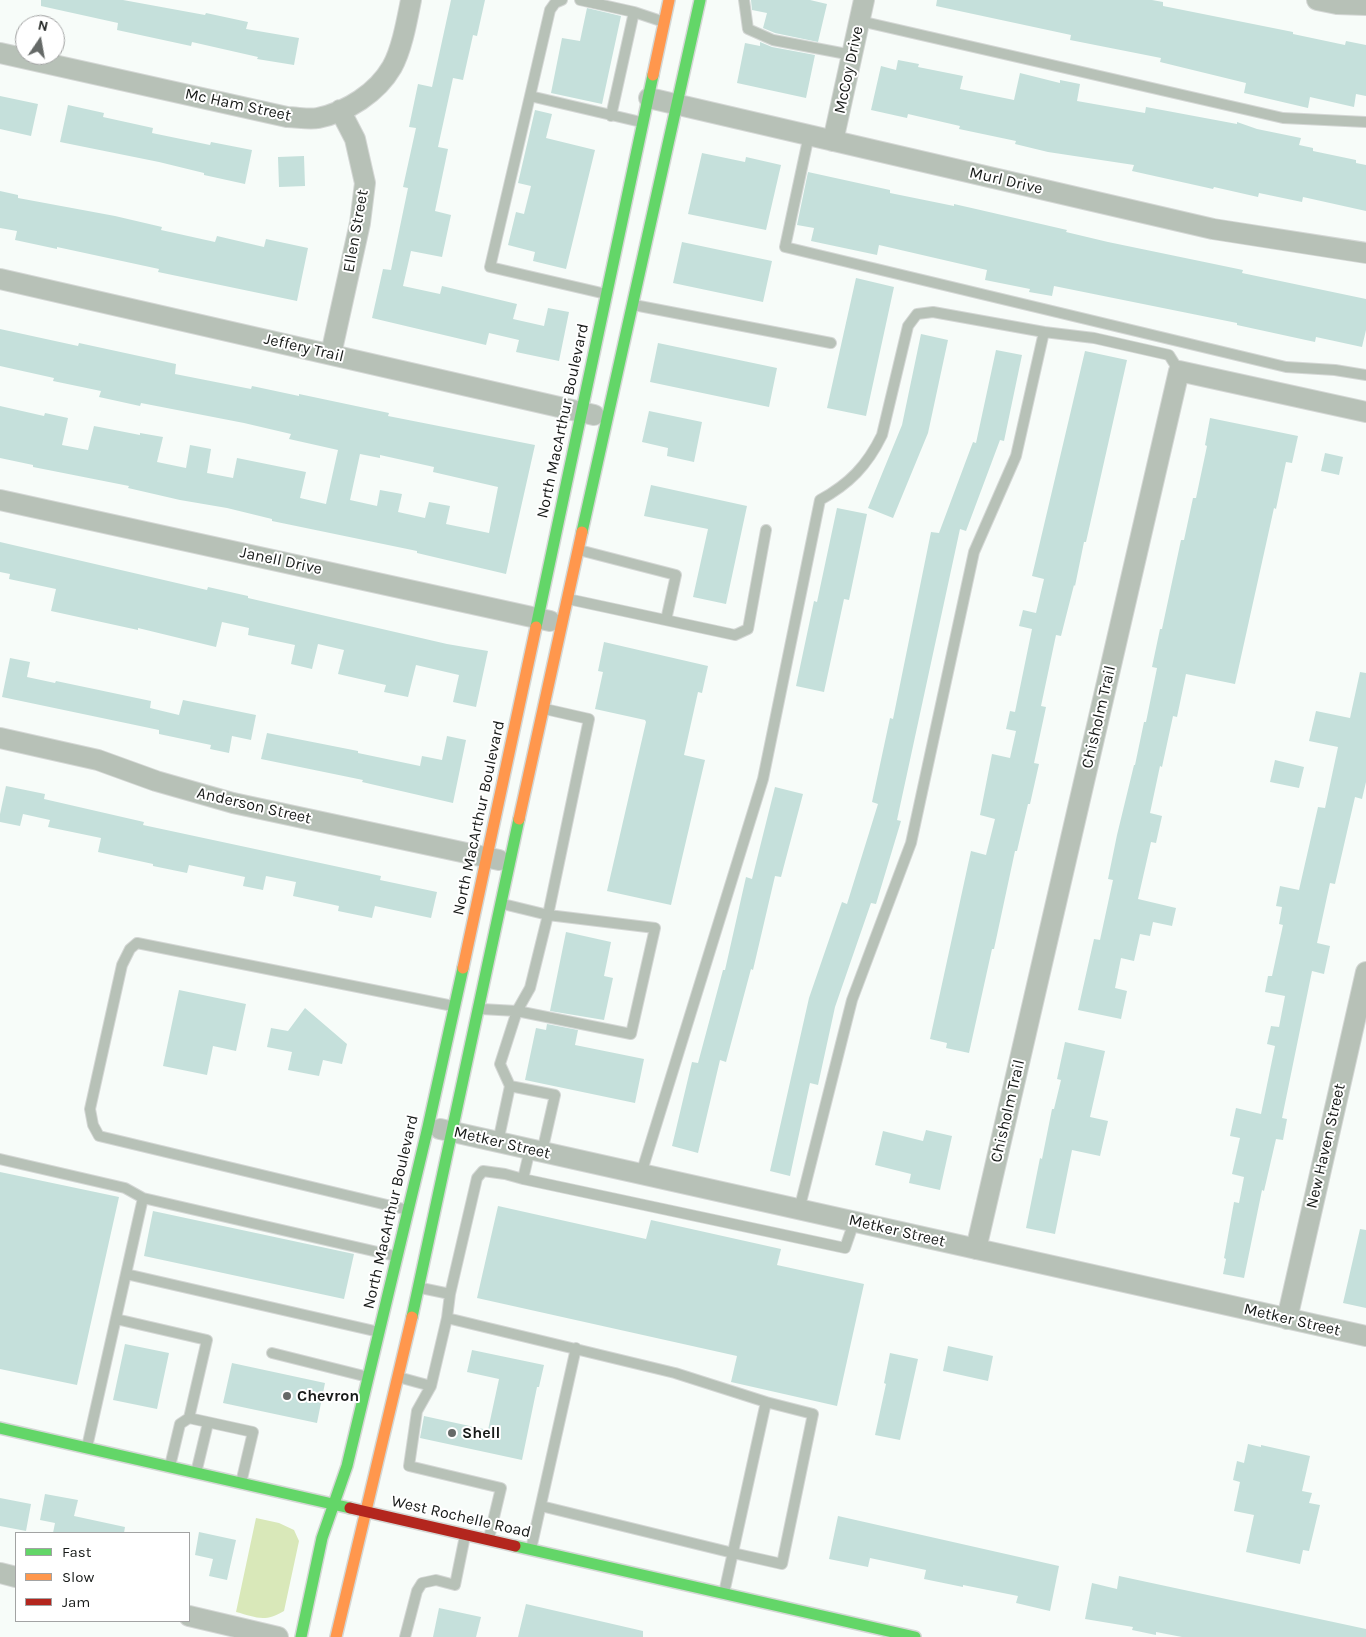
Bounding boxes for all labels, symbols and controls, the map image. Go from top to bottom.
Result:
north arrow [15,15,65,65]
text: N [36,16,50,35]
street label: McCoy Drive [830,24,868,116]
street label: Mc Ham Street [183,84,293,126]
street label: Murl Drive [967,163,1045,199]
street label: Ellen Street [339,188,373,274]
street label: North MacArthur Boulevard [533,322,593,520]
street label: Jeffery Trail [262,329,346,367]
street label: Janell Drive [238,543,324,579]
street label: Chisholm Trail [1078,664,1120,770]
street label: North MacArthur Boulevard [449,719,509,917]
street label: Anderson Street [195,784,313,828]
street label: Chisholm Trail [987,1058,1029,1164]
street label: New Haven Street [1302,1082,1350,1210]
street label: North MacArthur Boulevard [359,1113,423,1311]
street label: Metker Street [452,1123,552,1163]
street label: Metker Street [847,1211,947,1251]
street label: Metker Street [1242,1300,1342,1340]
place label: Chevron [297,1386,359,1406]
marker: Chevron [281,1390,293,1402]
place label: Shell [462,1423,500,1443]
marker: Shell [446,1427,458,1439]
street label: West Rochelle Road [389,1492,533,1542]
legend [15,1532,190,1622]
text: Fast [62,1543,91,1561]
text: Slow [62,1568,94,1586]
text: Jam [62,1593,90,1611]

